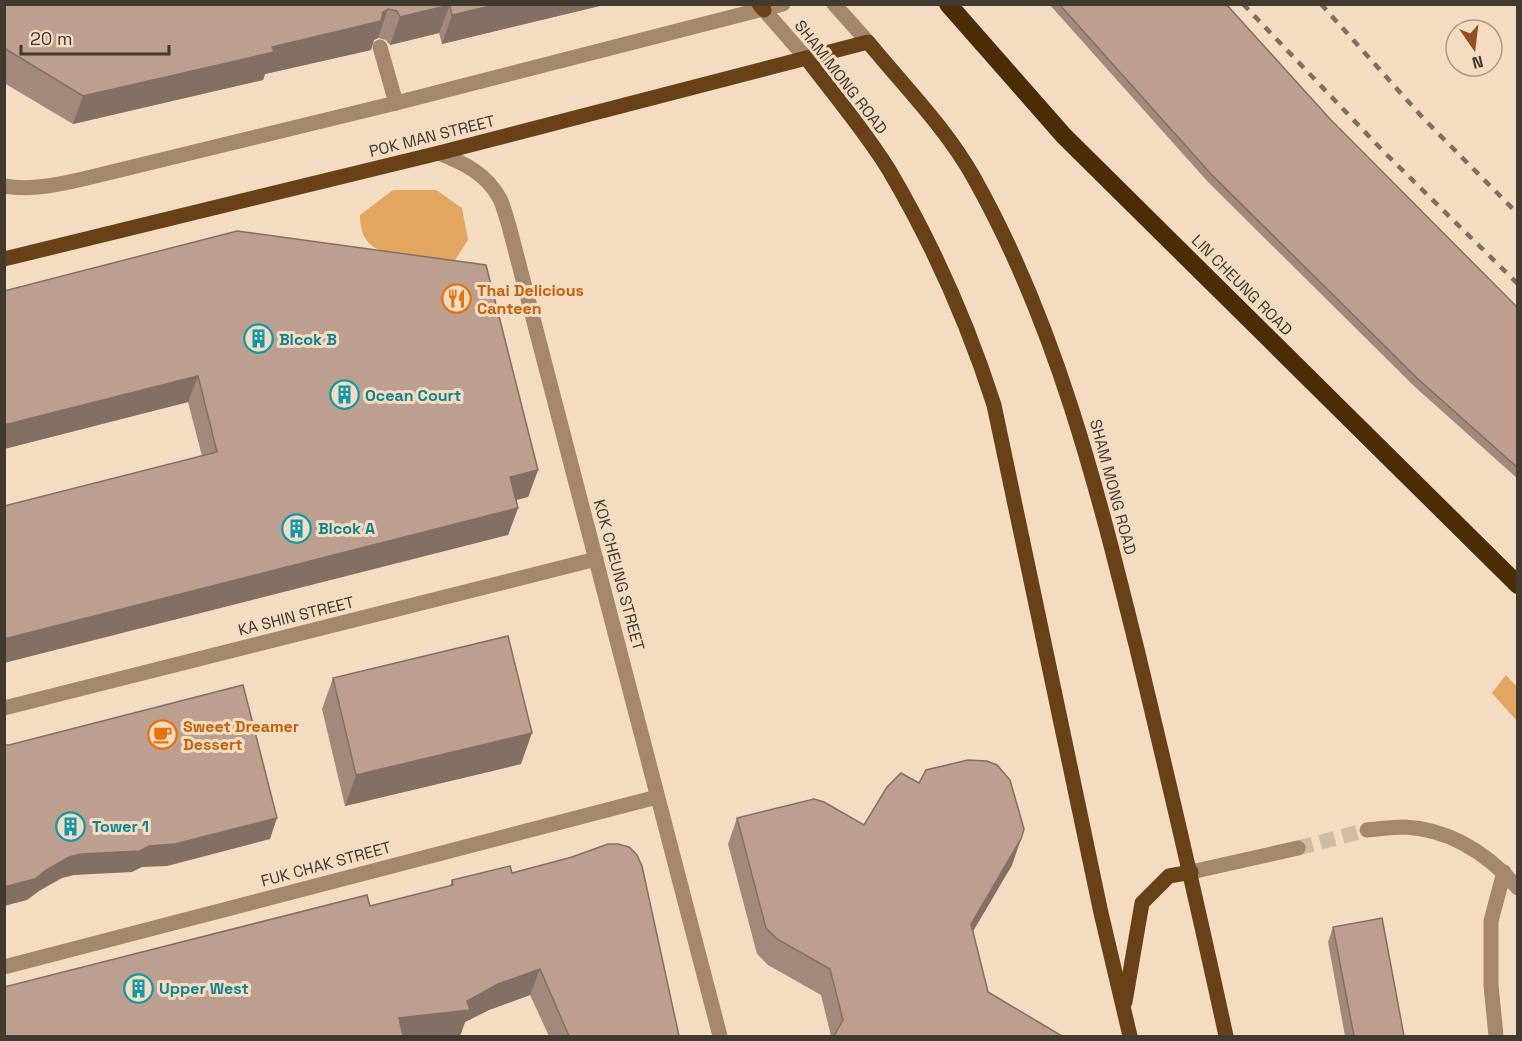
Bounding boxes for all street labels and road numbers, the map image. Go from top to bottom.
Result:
street label: SHAM MONG ROAD [790,16,892,138]
street label: POK MAN STREET [367,110,497,162]
street label: LIN CHEUNG ROAD [1187,230,1297,340]
street label: SHAM MONG ROAD [1085,417,1141,557]
street label: KOK CHEUNG STREET [589,497,649,653]
street label: KA SHIN STREET [236,591,356,641]
street label: FUK CHAK STREET [258,836,394,892]

